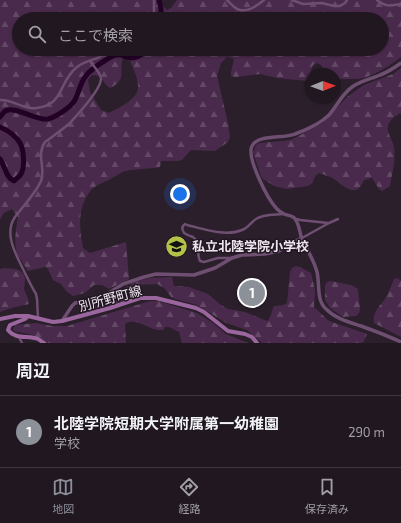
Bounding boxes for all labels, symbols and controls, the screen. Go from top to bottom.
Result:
search box [12,12,389,56]
icon: search [26,23,48,45]
text: ここで検索 [58,26,133,44]
north arrow [305,68,341,104]
your location [170,184,190,204]
school or university icon: 私立北陸学院小学校 [164,233,190,259]
place label: 私立北陸学院小学校 [192,238,309,254]
pin: 1 [239,278,265,308]
street label: 別所野町線 [77,282,143,314]
text: 周辺 [16,360,50,380]
text: 北陸学院短期大学附属第一幼稚園 [54,414,279,432]
text: 1 [26,424,32,440]
text: 290 m [348,424,385,440]
text: 学校 [54,435,80,451]
tab: 地図 [52,476,74,516]
tab: 経路 [178,476,200,516]
tab: 保存済み [305,476,349,516]

